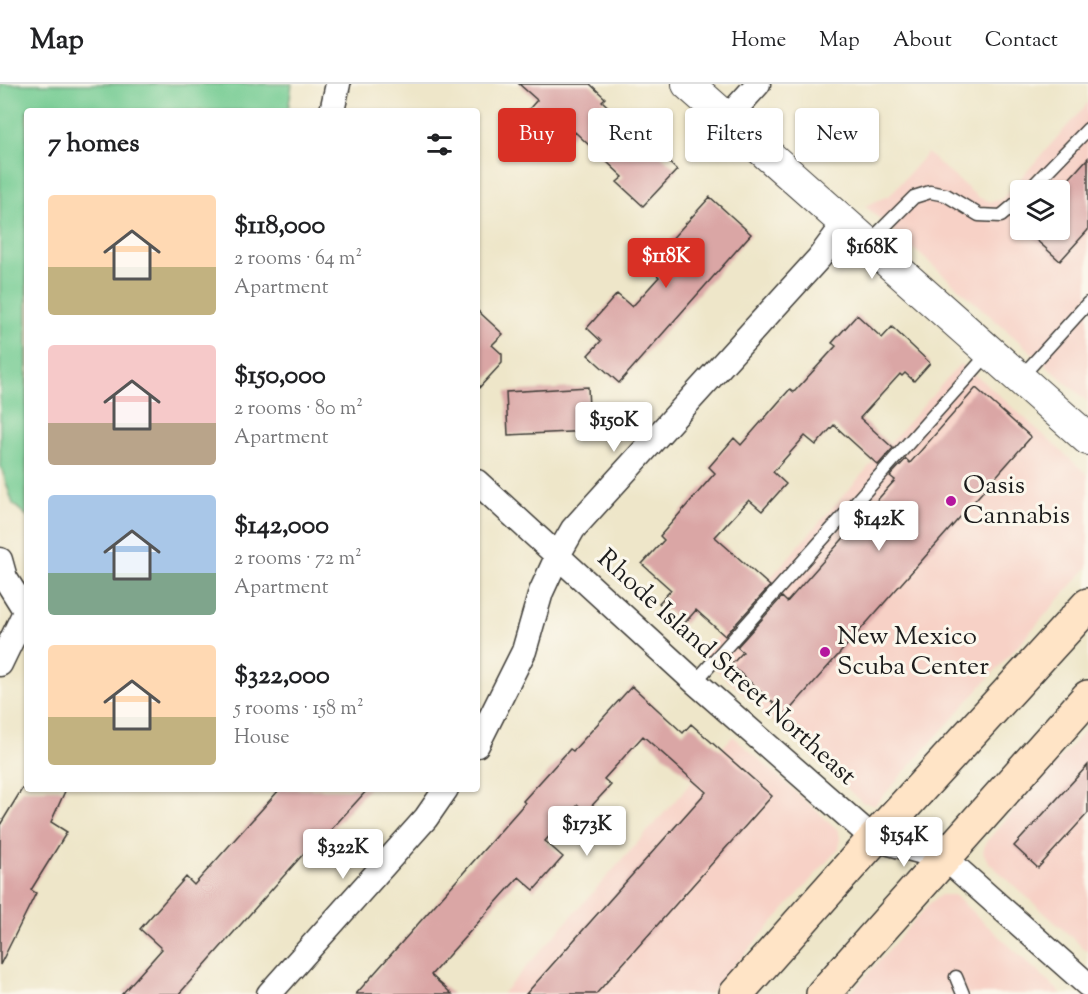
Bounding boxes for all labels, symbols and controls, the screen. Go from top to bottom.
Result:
text: Map [30,21,84,61]
text: Home [731,26,786,56]
text: Map [819,26,860,56]
text: About [893,26,952,56]
text: Contact [985,26,1058,56]
chip: Buy [498,108,576,162]
chip: Rent [588,108,673,162]
chip: Filters [685,108,783,162]
chip: New [795,108,879,162]
text: 7 homes [48,126,139,163]
icon: filters [423,128,456,161]
map controls [1010,180,1070,240]
button: layers [1010,180,1070,240]
text: $118,000 [234,208,325,245]
icon: home [96,219,168,291]
pin: $168K [830,229,914,280]
text: $168K [846,234,898,263]
pin: $118K [624,238,708,289]
text: $118K [642,243,690,272]
text: 2 rooms · 64 m² [234,245,362,274]
text: Apartment [234,274,329,303]
text: $150,000 [234,358,326,395]
icon: home [96,369,168,441]
text: 2 rooms · 80 m² [234,395,363,424]
pin: $150K [572,402,656,453]
text: $150K [589,407,639,436]
text: Apartment [234,424,329,453]
place label: Oasis Cannabis [963,468,1070,535]
marker: Oasis Cannabis [944,494,958,508]
pin: $142K [837,501,921,552]
text: $142K [853,506,905,535]
text: $142,000 [234,508,329,545]
icon: home [96,519,168,591]
street label: Rhode Island Street Northeast [588,541,864,795]
text: 2 rooms · 72 m² [234,545,362,574]
text: Apartment [234,574,329,603]
place label: New Mexico Scuba Center [837,619,989,686]
marker: New Mexico Scuba Center [818,645,832,659]
text: $322,000 [234,658,330,695]
icon: home [96,669,168,741]
text: 5 rooms · 158 m² [234,695,364,724]
text: House [234,724,289,753]
pin: $173K [545,806,629,857]
text: $173K [562,811,612,840]
pin: $154K [862,817,946,868]
text: $154K [880,822,928,851]
pin: $322K [301,829,385,880]
text: $322K [317,834,369,863]

